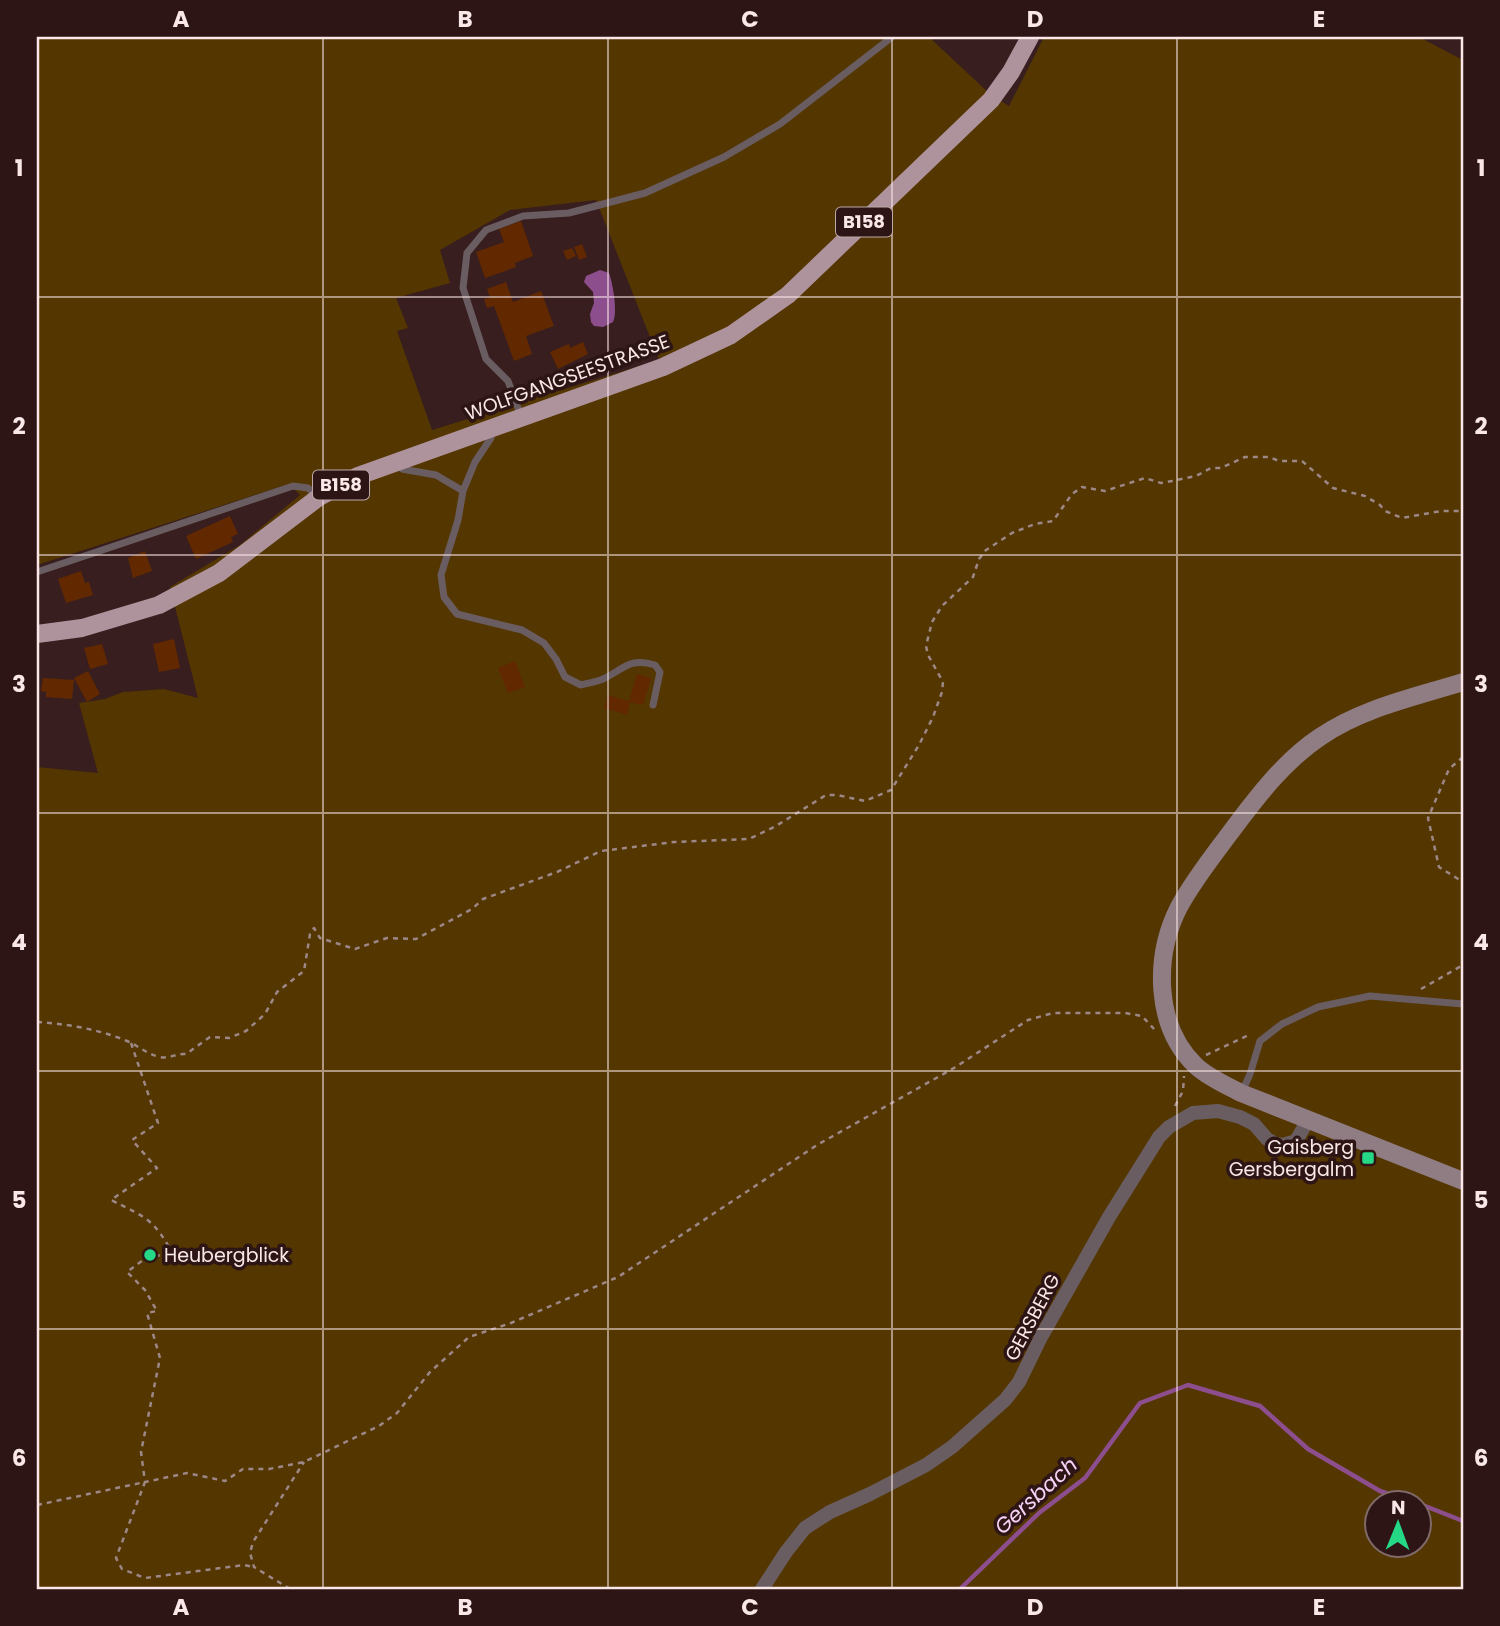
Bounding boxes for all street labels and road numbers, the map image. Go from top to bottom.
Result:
road number: B158 [836,208,892,236]
street label: WOLFGANGSEESTRASSE [461,328,673,427]
road number: B158 [313,471,369,500]
street label: GERSBERG [998,1269,1067,1365]

